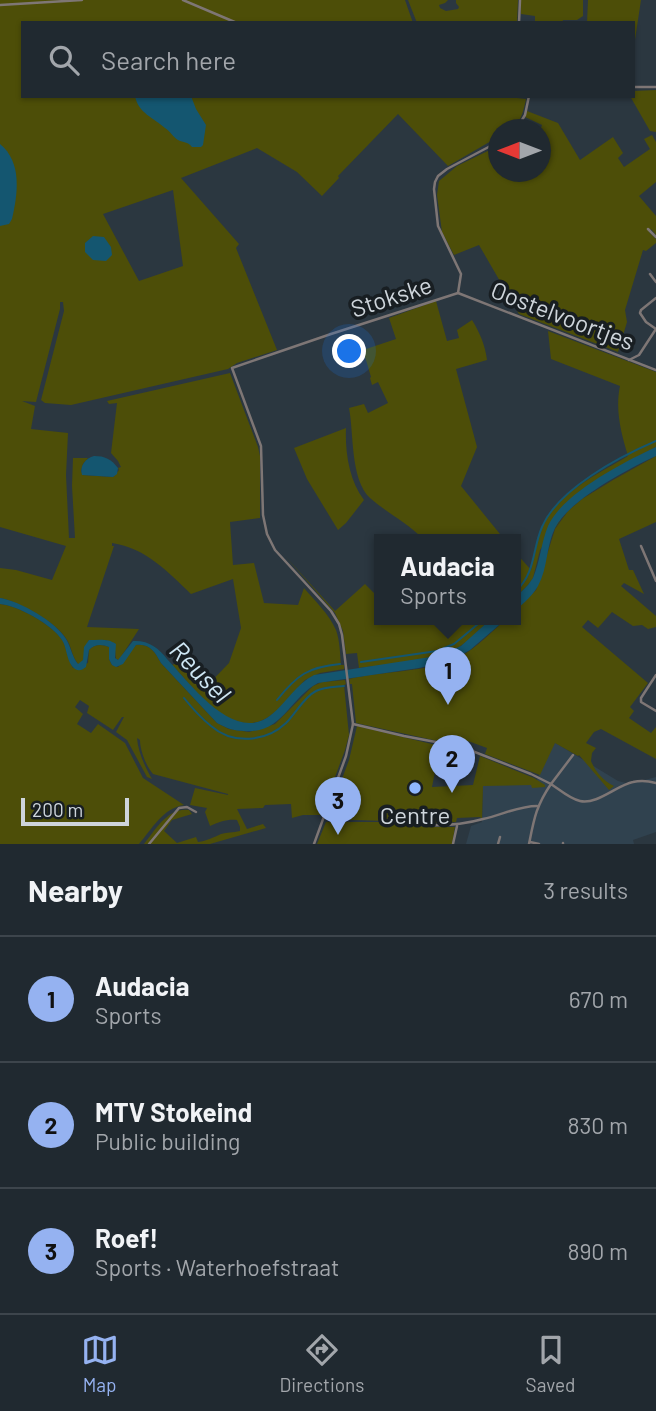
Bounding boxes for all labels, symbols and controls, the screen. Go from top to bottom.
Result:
search box [21,21,635,98]
icon: search [45,41,83,79]
text: Search here [101,44,236,75]
north arrow [488,119,551,182]
street label: Stokske [347,269,435,323]
street label: Oostelvoortjes [487,274,639,356]
your location [332,334,366,368]
popup [374,534,521,625]
text: Audacia [400,550,495,581]
text: Sports [400,581,467,609]
water label: Reusel [164,634,238,708]
pin: 1 [425,647,471,705]
pin: 2 [429,735,475,793]
pin: 3 [315,777,361,835]
marker: Centre [407,780,423,796]
scale bar [21,795,130,827]
text: 200 m [32,798,83,821]
place label: Centre [380,800,450,829]
text: Nearby [28,872,123,908]
text: 3 results [543,876,628,904]
text: Audacia [95,970,189,1001]
text: 1 [47,985,55,1013]
text: 670 m [569,985,628,1013]
text: Sports [95,1001,162,1029]
text: MTV Stokeind [95,1096,252,1127]
text: 2 [45,1111,57,1139]
text: 830 m [568,1111,628,1139]
text: Public building [95,1127,240,1155]
text: Roef! [95,1222,158,1253]
text: 3 [45,1237,57,1265]
text: 890 m [567,1237,628,1265]
text: Sports · Waterhoefstraat [95,1253,339,1281]
tab: Map [81,1331,119,1396]
tab: Directions [280,1331,365,1396]
tab: Saved [526,1331,575,1396]

